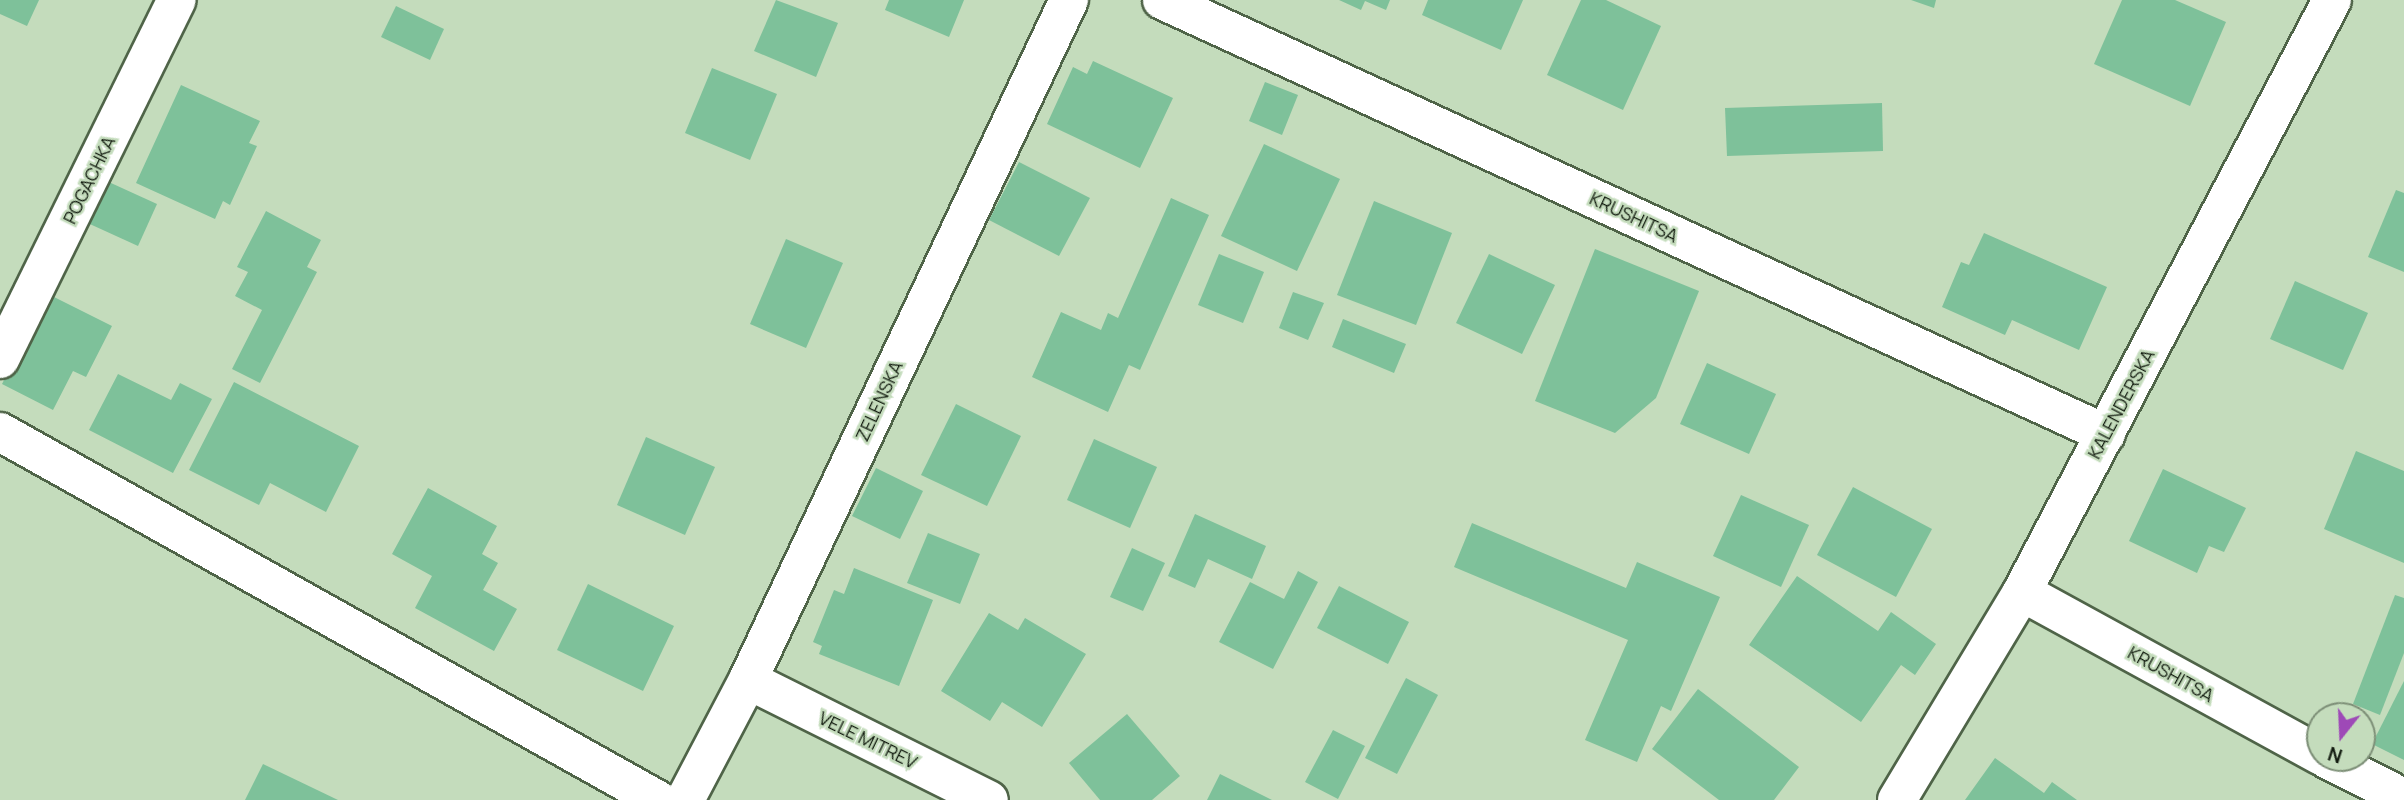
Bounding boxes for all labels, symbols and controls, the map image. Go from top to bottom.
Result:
street label: POGACHKA [59,133,119,227]
street label: KRUSHITSA [1586,187,1682,247]
street label: KALENDERSKA [2083,346,2159,462]
street label: ZELENSKA [851,357,907,445]
street label: KRUSHITSA [2124,642,2218,706]
north arrow [2306,702,2376,772]
street label: VELE MITREV [815,707,921,773]
text: N [2325,741,2346,770]

